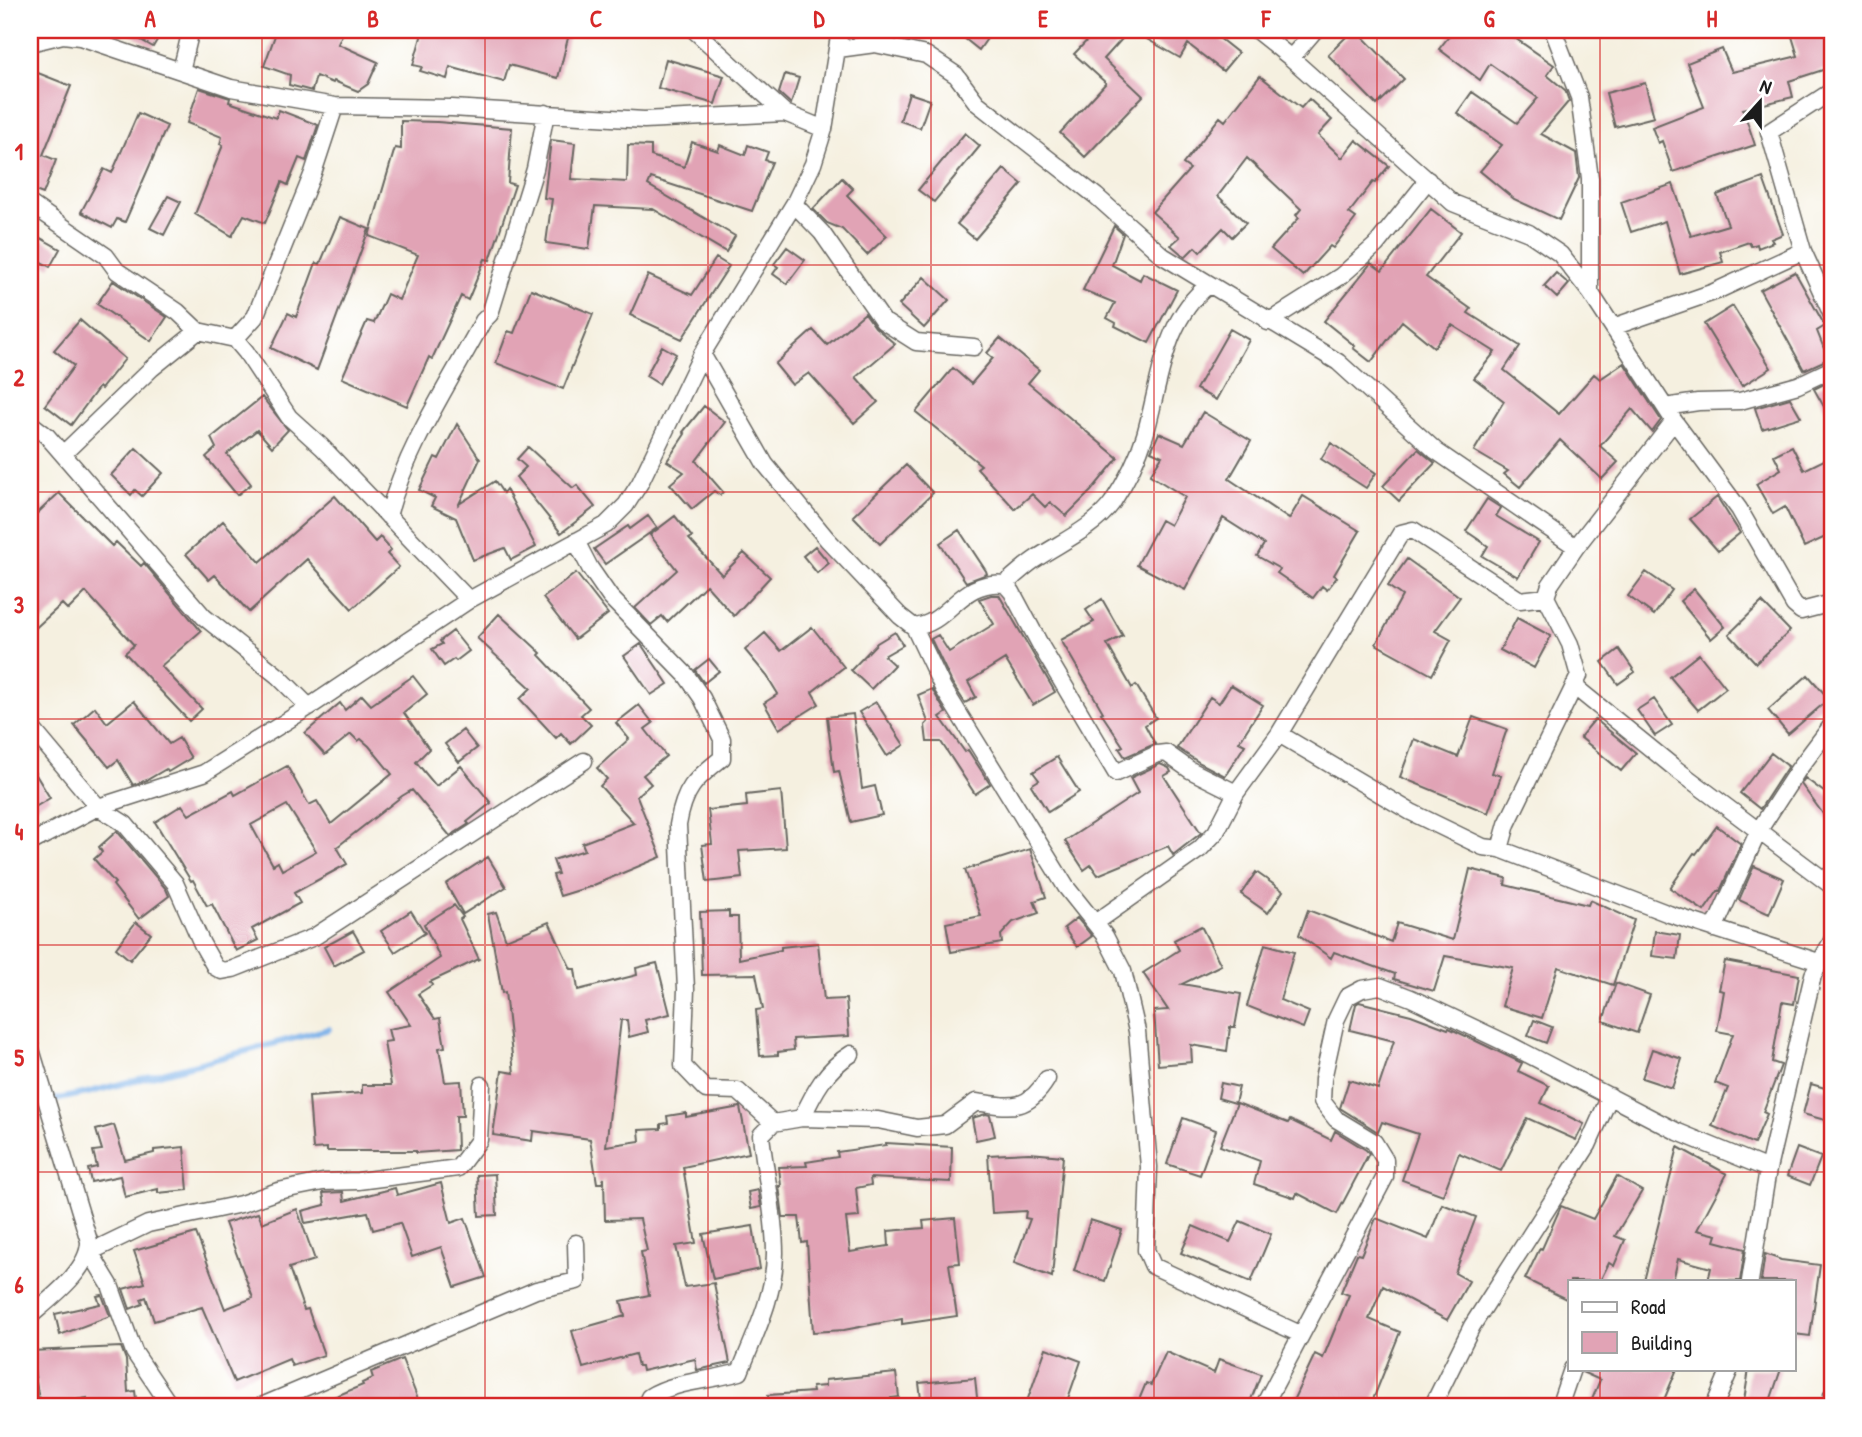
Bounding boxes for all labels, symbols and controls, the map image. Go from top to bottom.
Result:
text: A [144,3,156,34]
text: B [367,3,379,34]
text: C [590,3,602,34]
text: D [814,3,826,34]
text: E [1038,3,1049,34]
text: F [1261,3,1272,34]
text: G [1483,3,1495,34]
text: H [1707,3,1718,34]
north arrow [1726,66,1796,136]
text: N [1757,72,1775,100]
text: 1 [15,136,23,167]
text: 2 [14,362,25,393]
text: 3 [14,589,24,620]
text: 4 [15,816,24,847]
text: 5 [14,1042,24,1073]
text: 6 [14,1269,24,1300]
legend [1568,1280,1796,1370]
text: Road [1631,1292,1665,1321]
text: Building [1631,1328,1692,1357]

